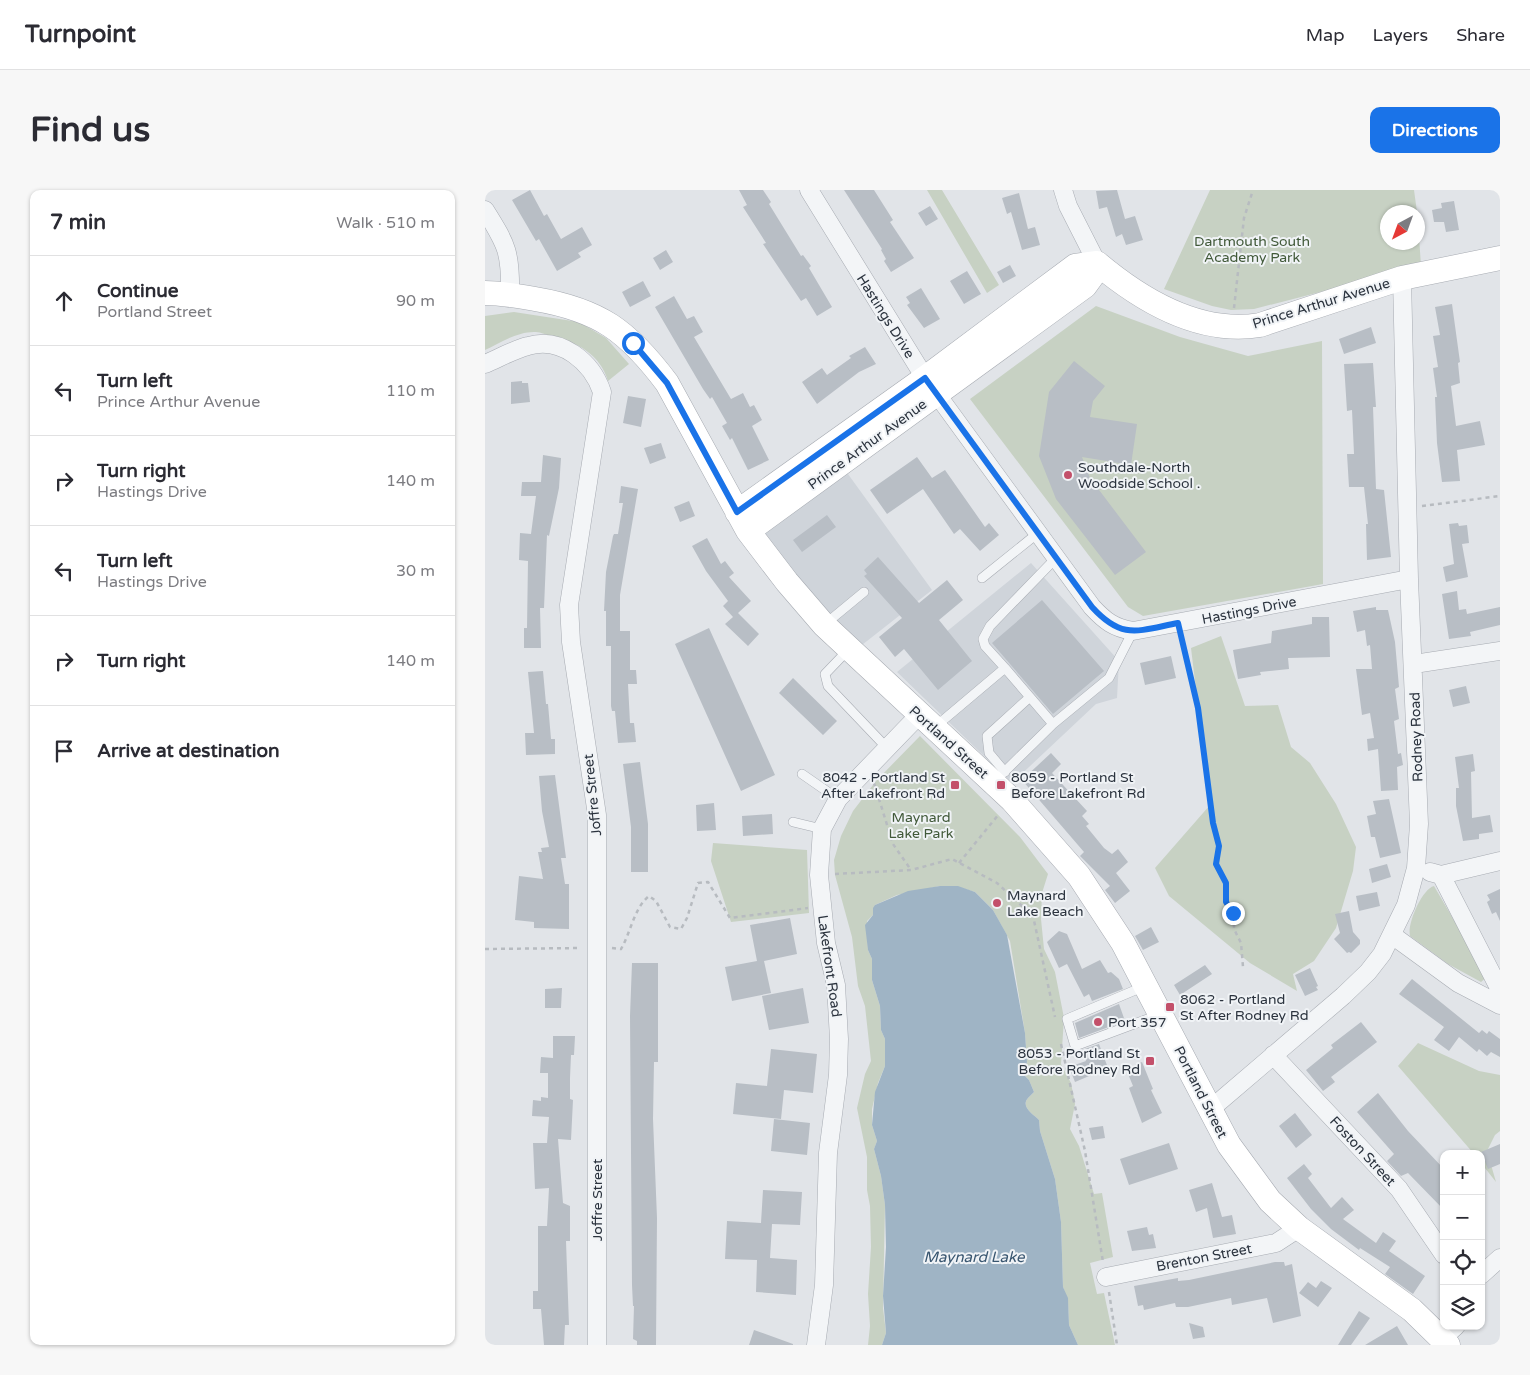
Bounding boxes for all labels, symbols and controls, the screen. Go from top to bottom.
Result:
text: Turnpoint [25,20,136,49]
text: Map [1306,24,1345,46]
text: Layers [1373,24,1428,46]
text: Share [1456,24,1505,46]
button: Directions [1370,107,1500,153]
text: Find us [30,109,150,151]
north arrow [1380,205,1425,250]
text: 7 min [50,210,106,235]
text: Walk · 510 m [336,213,435,233]
park label: Dartmouth South Academy Park [1194,233,1310,266]
street label: Hastings Drive [853,271,918,362]
street label: Prince Arthur Avenue [1250,274,1392,332]
text: Continue [97,280,179,302]
icon: ahead [50,287,78,315]
text: 90 m [396,291,435,311]
text: Portland Street [97,302,212,322]
route start [622,332,645,355]
text: Turn left [97,370,173,392]
icon: left [50,377,78,405]
text: 110 m [386,381,435,401]
text: Prince Arthur Avenue [97,392,260,412]
street label: Prince Arthur Avenue [805,396,930,493]
place label: Southdale-North Woodside School . [1078,459,1200,492]
text: Turn right [97,460,185,482]
icon: right [50,467,78,495]
marker: Southdale-North Woodside School . [1062,469,1074,481]
text: 140 m [386,471,435,491]
text: Hastings Drive [97,482,207,502]
text: Turn left [97,550,173,572]
icon: left [50,557,78,585]
text: 30 m [396,561,435,581]
text: Hastings Drive [97,572,207,592]
street label: Hastings Drive [1200,593,1298,628]
icon: right [50,647,78,675]
text: Turn right [97,650,185,672]
text: 140 m [386,651,435,671]
street label: Rodney Road [1406,692,1427,782]
street label: Portland Street [906,702,992,783]
icon: arrive [50,737,78,765]
text: Arrive at destination [97,740,280,762]
street label: Joffre Street [580,752,605,837]
place label: 8042 - Portland St After Lakefront Rd [821,769,946,802]
place label: 8059 - Portland St Before Lakefront Rd [1011,769,1145,802]
marker: 8042 - Portland St After Lakefront Rd [949,779,961,791]
marker: 8059 - Portland St Before Lakefront Rd [995,779,1007,791]
park label: Maynard Lake Park [889,809,954,842]
place label: Maynard Lake Beach [1007,887,1083,920]
marker: Maynard Lake Beach [991,897,1003,909]
route end [1222,902,1245,925]
street label: Lakefront Road [814,914,845,1018]
place label: 8062 - Portland St After Rodney Rd [1180,991,1309,1024]
marker: 8062 - Portland St After Rodney Rd [1164,1001,1176,1013]
place label: Port 357 [1108,1014,1166,1031]
marker: Port 357 [1092,1016,1104,1028]
street label: Portland Street [1170,1043,1231,1142]
place label: 8053 - Portland St Before Rodney Rd [1017,1045,1141,1078]
marker: 8053 - Portland St Before Rodney Rd [1144,1055,1156,1067]
street label: Foston Street [1326,1113,1400,1190]
map controls [1440,1150,1485,1330]
button: + [1440,1150,1485,1195]
street label: Joffre Street [589,1158,606,1241]
button: − [1440,1195,1485,1240]
street label: Brenton Street [1155,1240,1254,1275]
button: locate [1440,1240,1485,1285]
water label: Maynard Lake [924,1248,1026,1266]
button: layers [1440,1285,1485,1330]

